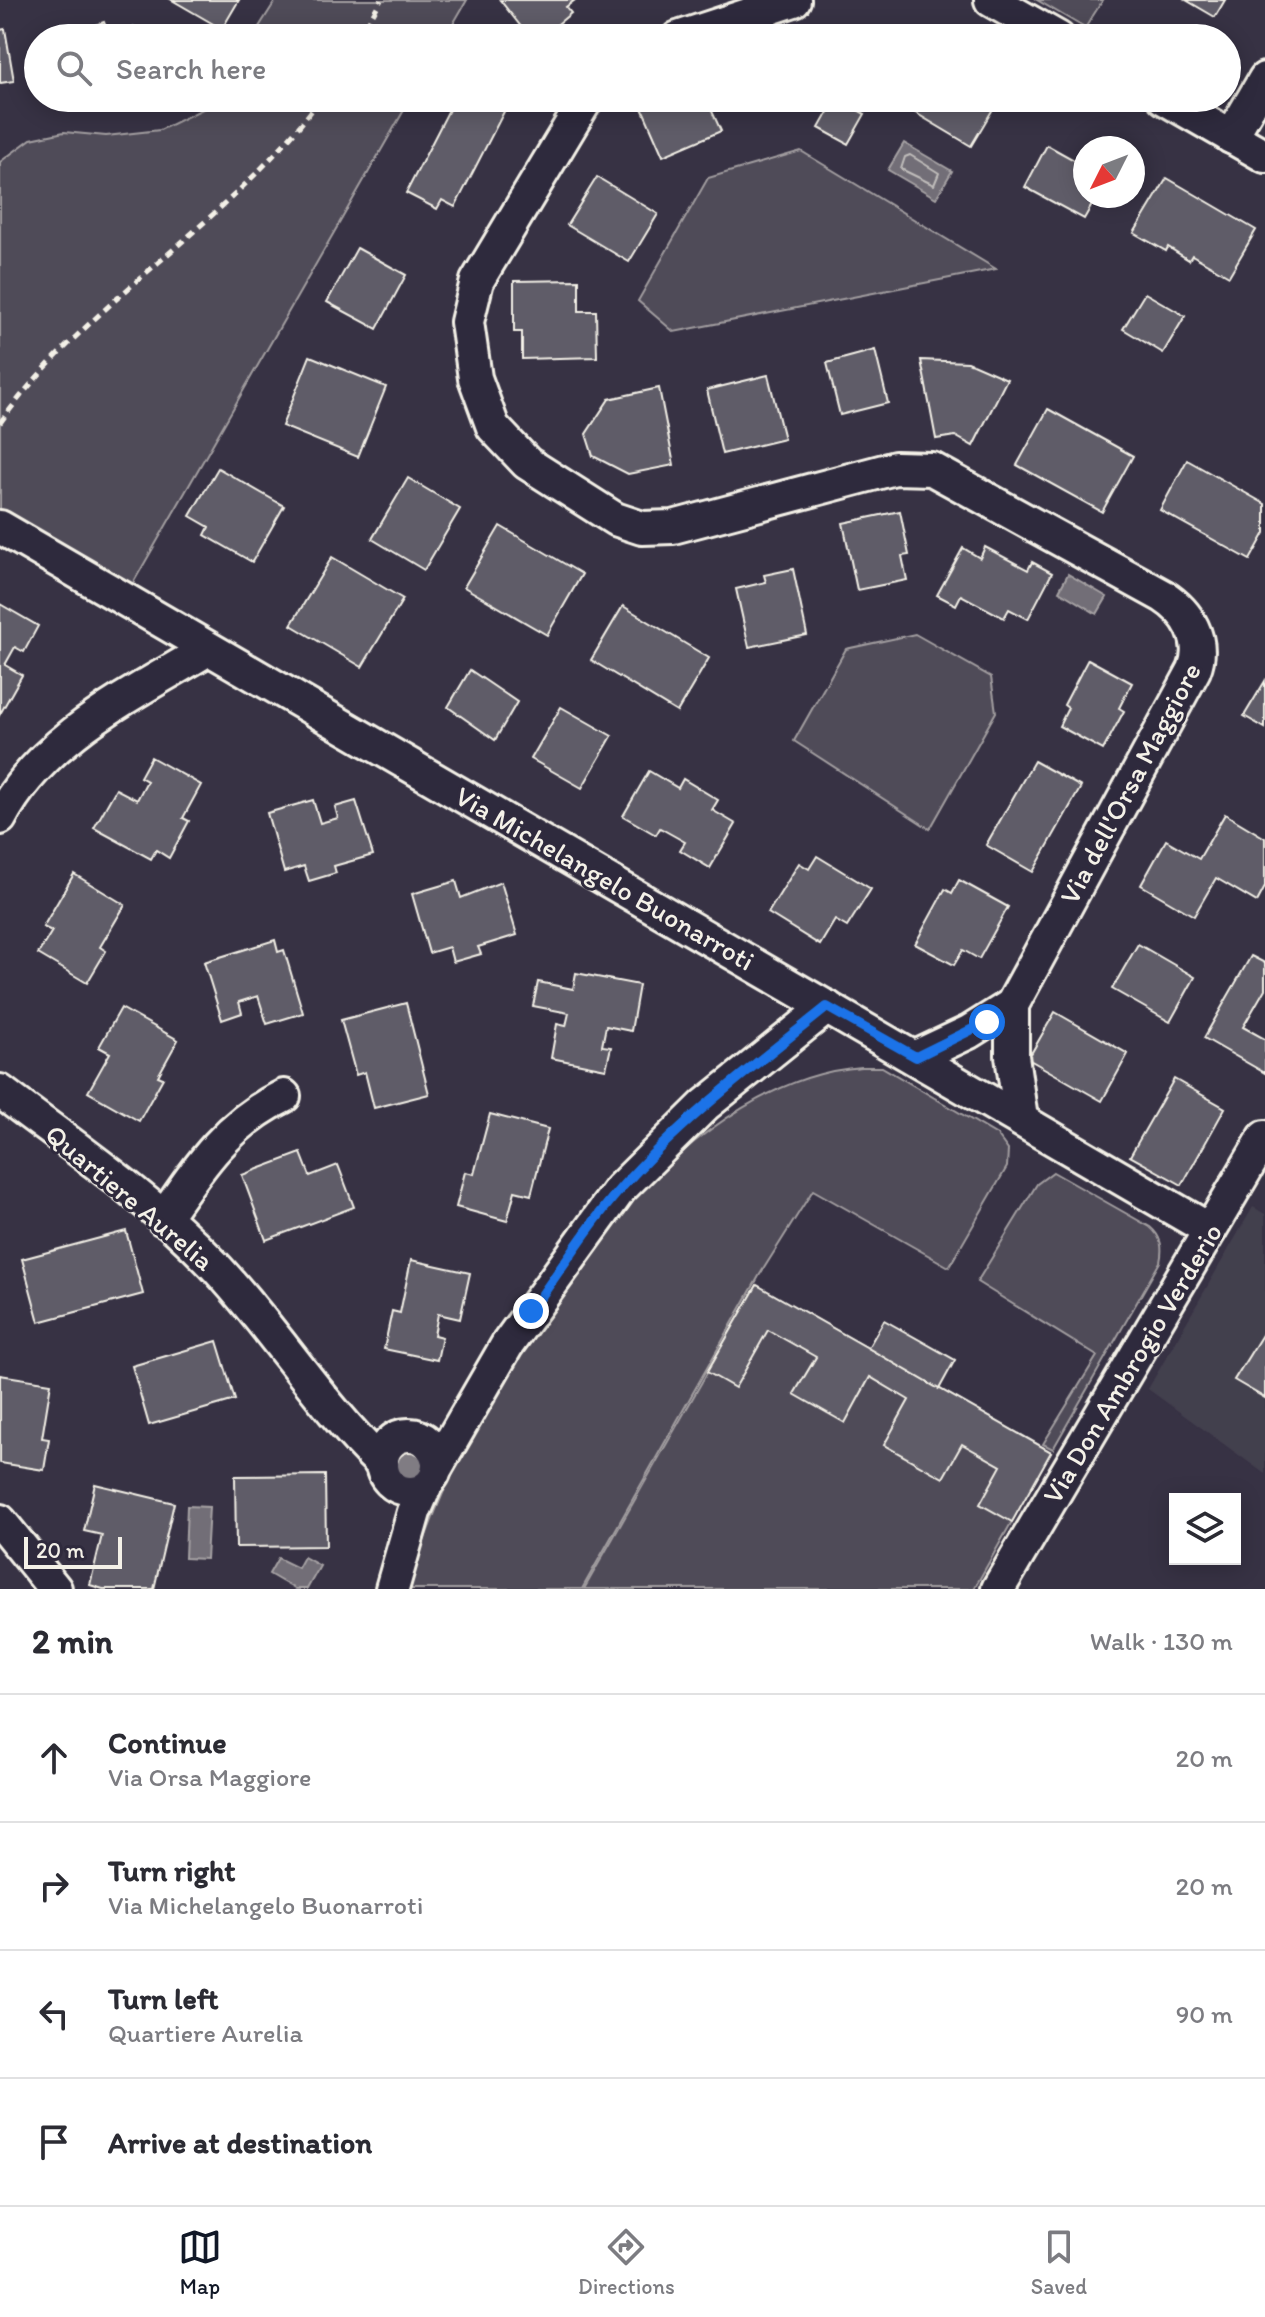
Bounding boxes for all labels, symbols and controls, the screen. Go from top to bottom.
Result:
search box [24,24,1241,112]
icon: search [52,46,96,90]
text: Search here [116,50,266,87]
north arrow [1073,136,1145,208]
street label: Via dell'Orsa Maggiore [1052,657,1208,909]
street label: Via Michelangelo Buonarroti [449,778,761,978]
route start [969,1004,1005,1040]
street label: Quartiere Aurelia [39,1117,222,1278]
street label: Via Don Ambrogio Verderio [1035,1217,1229,1509]
route end [513,1293,549,1329]
map controls [1169,1493,1241,1565]
button: layers [1169,1493,1241,1565]
scale bar [24,1533,122,1569]
text: 20 m [36,1537,85,1564]
text: 2 min [32,1621,113,1662]
text: Walk · 130 m [1090,1625,1233,1657]
text: Continue [108,1724,227,1761]
icon: ahead [32,1736,76,1780]
text: 20 m [1176,1742,1233,1774]
text: Via Orsa Maggiore [108,1761,311,1793]
text: Turn right [108,1852,236,1889]
icon: right [32,1864,76,1908]
text: 20 m [1176,1870,1233,1902]
text: Via Michelangelo Buonarroti [108,1889,423,1921]
text: Turn left [108,1980,219,2017]
icon: left [32,1992,76,2036]
text: 90 m [1176,1998,1233,2030]
text: Quartiere Aurelia [108,2017,303,2049]
icon: arrive [32,2120,76,2164]
text: Arrive at destination [108,2124,372,2161]
tab: Map [178,2225,222,2300]
tab: Directions [578,2225,675,2300]
tab: Saved [1031,2225,1087,2300]

